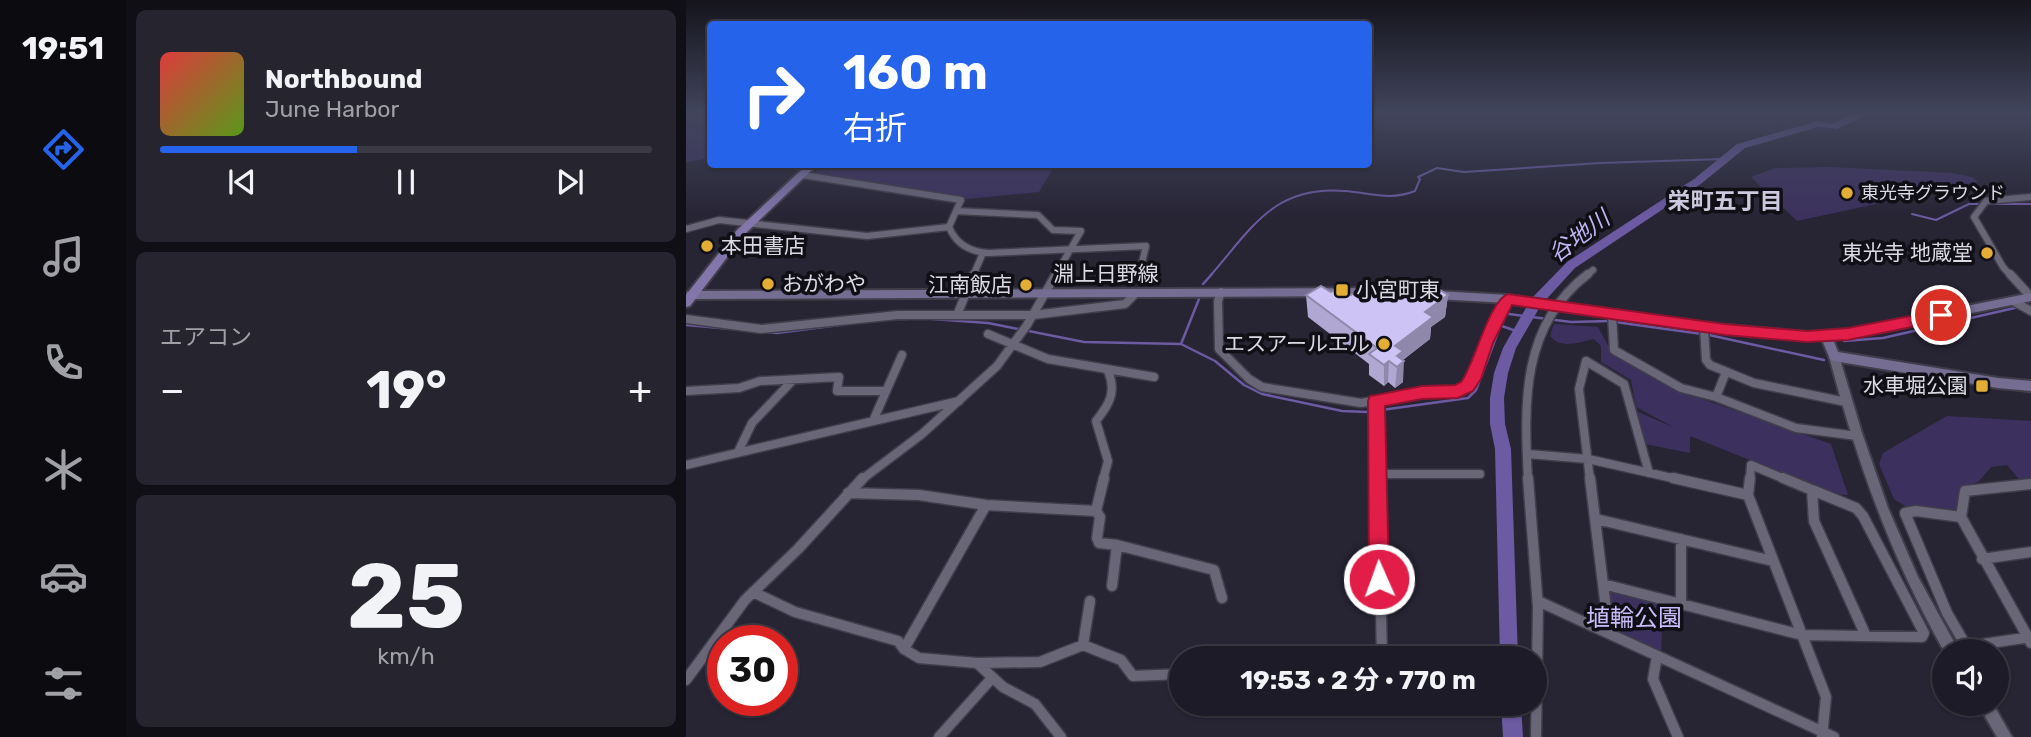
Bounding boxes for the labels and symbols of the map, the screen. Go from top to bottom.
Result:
place label: 東光寺グラウンド [1861,182,2005,204]
marker: 東光寺グラウンド [1839,185,1855,201]
district label: 栄町五丁目 [1668,187,1783,215]
water label: 谷地川 [1543,202,1617,268]
place label: 本田書店 [721,233,805,258]
marker: 本田書店 [699,238,715,254]
place label: 東光寺 地蔵堂 [1842,240,1973,265]
marker: 東光寺 地蔵堂 [1979,245,1995,261]
street label: 淵上日野線 [1054,261,1159,286]
place label: おがわや [782,271,866,296]
place label: 江南飯店 [928,272,1012,297]
marker: おがわや [760,276,776,292]
marker: 江南飯店 [1018,277,1034,293]
place label: 小宮町東 [1356,277,1440,302]
marker: 小宮町東 [1334,282,1350,298]
pin [1911,285,1971,345]
place label: エスアールエル [1224,331,1370,356]
marker: エスアールエル [1376,336,1392,352]
place label: 水車堀公園 [1863,373,1968,398]
marker: 水車堀公園 [1974,378,1990,394]
position arrow [1342,542,1416,616]
park label: 埴輪公園 [1586,604,1682,632]
speed limit sign: 30 [707,625,798,716]

